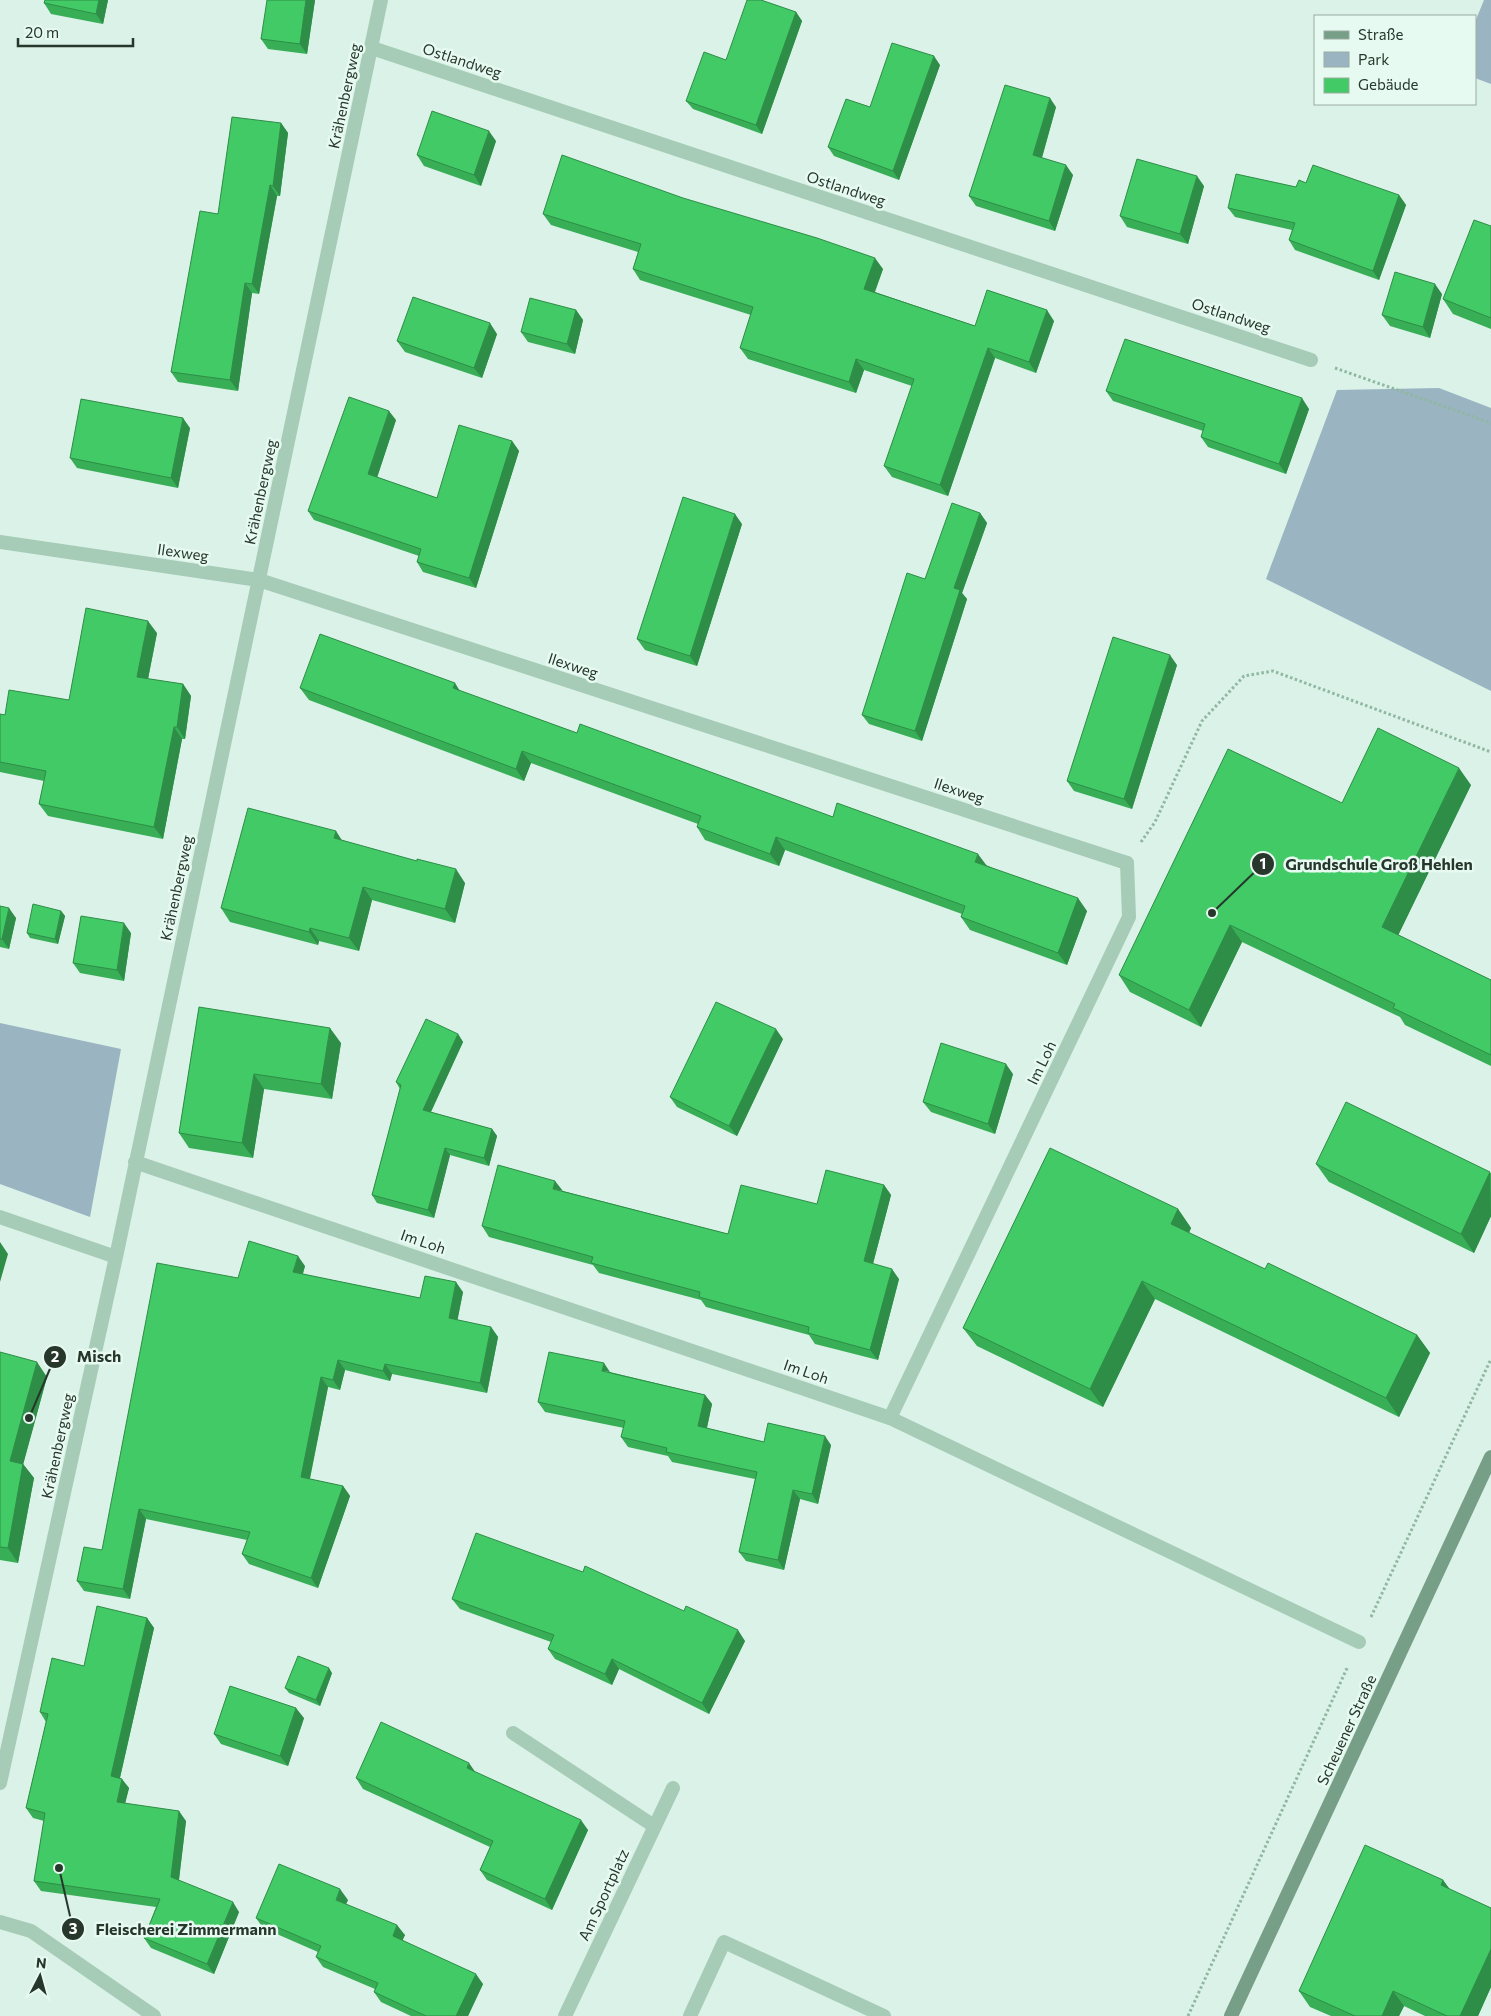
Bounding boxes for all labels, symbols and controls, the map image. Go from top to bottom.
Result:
scale bar [18,15,132,47]
legend [1314,15,1476,105]
text: 20 m [25,23,59,41]
text: Straße [1358,25,1404,43]
street label: Ostlandweg [421,39,504,81]
street label: Krähenbergweg [324,41,364,150]
text: Park [1358,50,1389,68]
text: Gebäude [1358,75,1419,93]
street label: Ostlandweg [805,167,888,209]
street label: Ostlandweg [1190,294,1273,336]
street label: Krähenbergweg [240,437,280,546]
street label: Ilexweg [156,540,210,565]
street label: Ilexweg [546,649,601,682]
street label: Ilexweg [932,774,987,807]
street label: Krähenbergweg [156,833,196,942]
callout: Grundschule Groß Hehlen [1250,848,1483,879]
text: 1 [1260,854,1266,872]
text: Grundschule Groß Hehlen [1285,854,1473,873]
street label: Im Loh [1023,1038,1059,1087]
street label: Im Loh [399,1225,448,1257]
callout: Misch [42,1341,132,1372]
text: Misch [77,1346,121,1365]
text: 2 [51,1347,59,1365]
street label: Im Loh [782,1355,831,1387]
street label: Krähenbergweg [37,1391,77,1500]
street label: Scheuener Straße [1313,1671,1380,1788]
street label: Am Sportplatz [574,1846,632,1943]
callout: Fleischerei Zimmermann [61,1913,287,1944]
text: 3 [69,1919,78,1937]
text: Fleischerei Zimmermann [96,1919,276,1938]
north arrow [15,1951,65,2001]
text: N [35,1954,48,1972]

